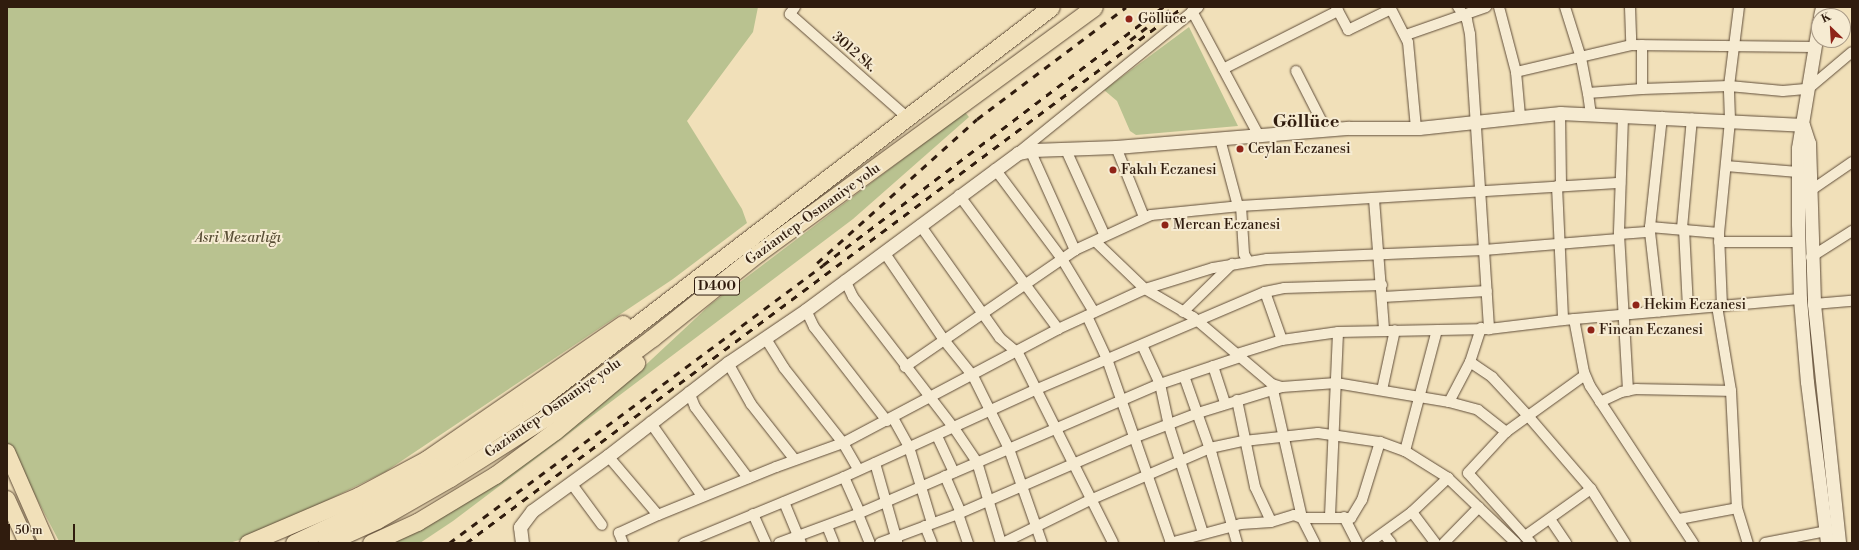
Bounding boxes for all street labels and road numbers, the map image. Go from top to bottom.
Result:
street label: 3012 Sk. [829,28,879,76]
street label: Gaziantep-Osmaniye yolu [742,159,884,269]
road number: D400 [694,275,740,297]
street label: Gaziantep-Osmaniye yolu [482,355,624,461]

